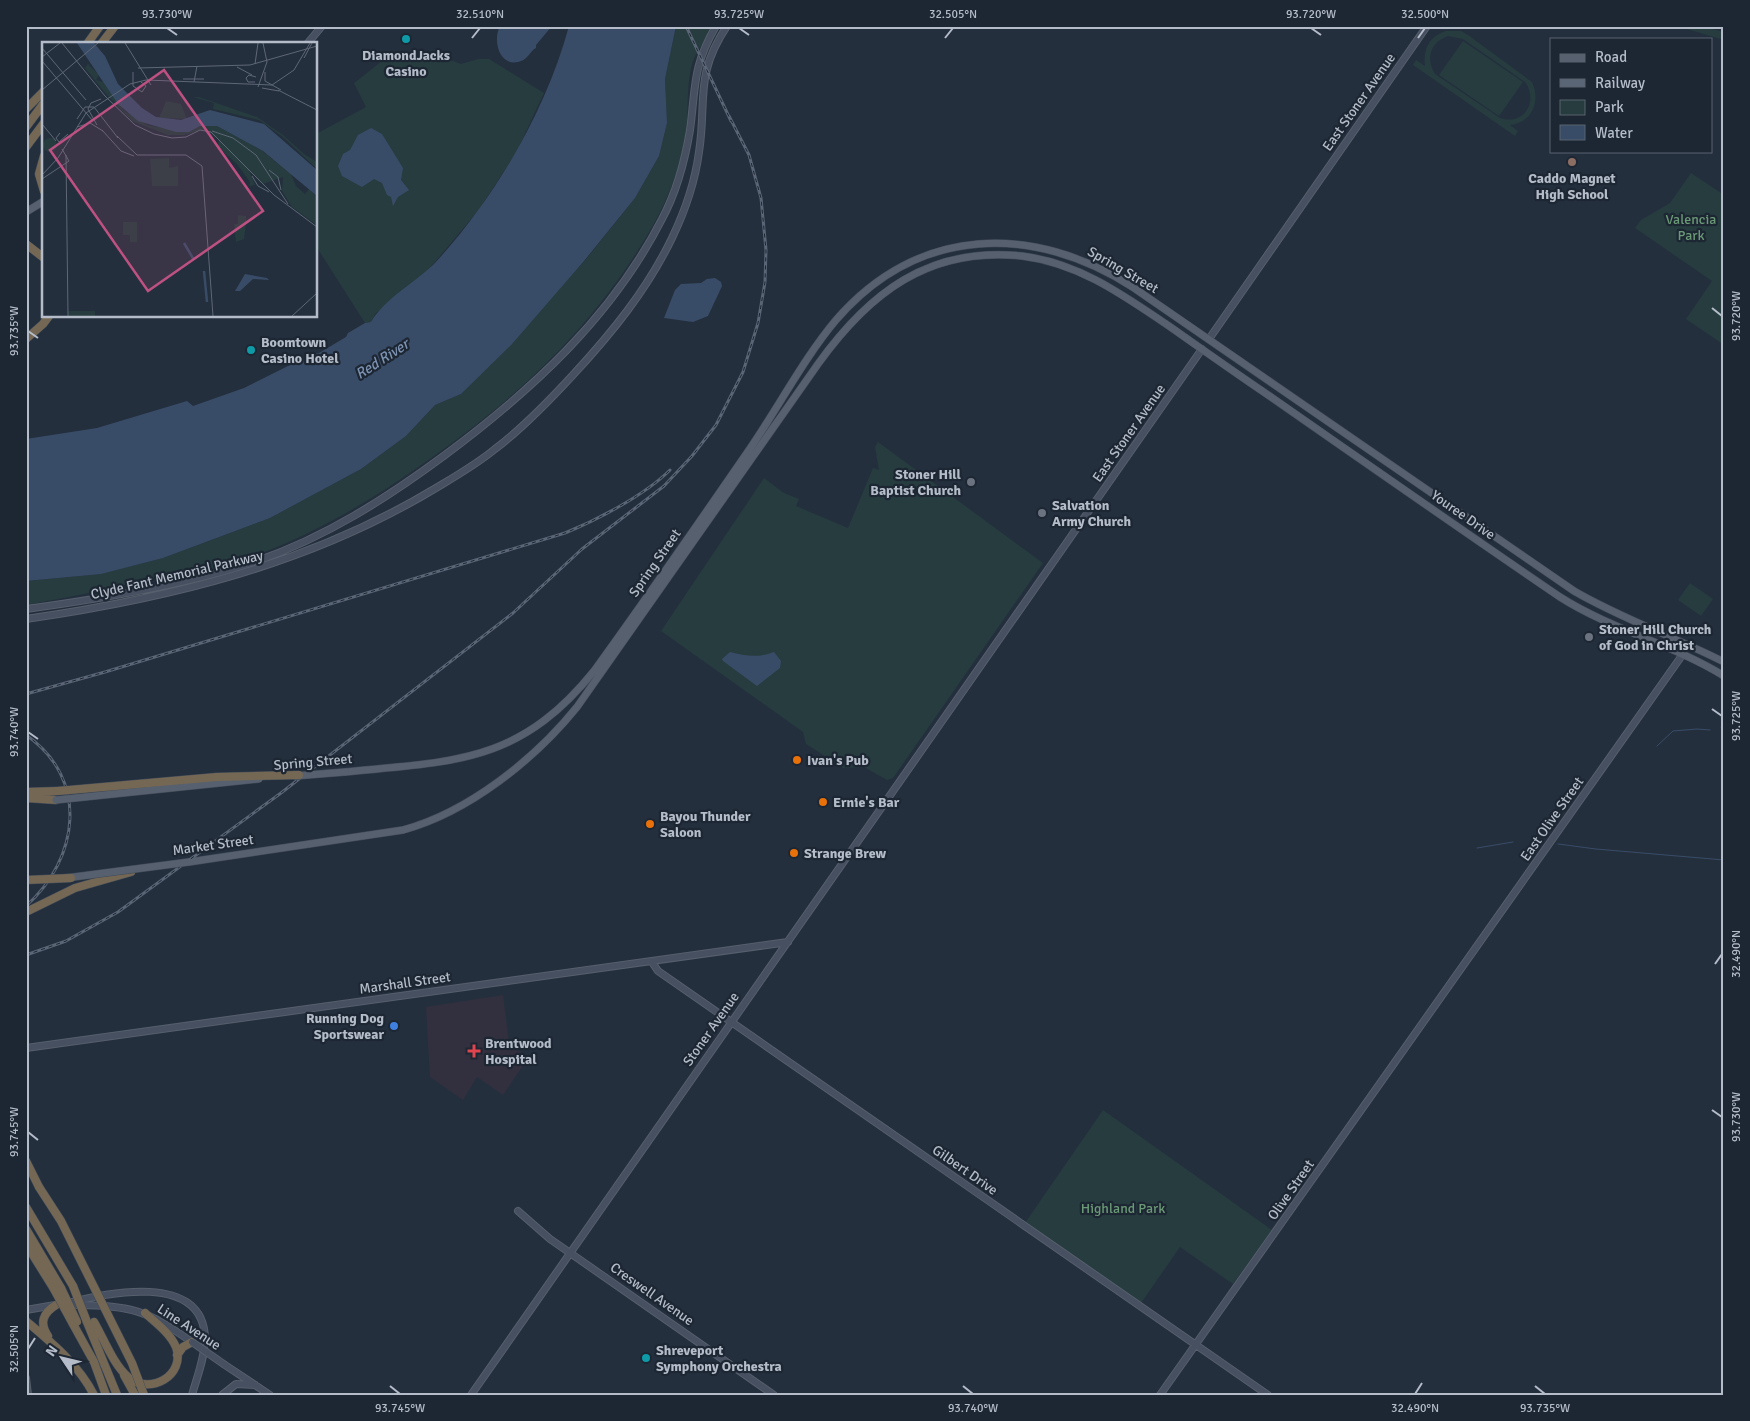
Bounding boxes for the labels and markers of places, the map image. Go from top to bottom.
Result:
marker: DiamondJacks Casino [400,33,412,45]
place label: DiamondJacks Casino [362,47,450,80]
marker: Caddo Magnet High School [1566,156,1578,168]
place label: Caddo Magnet High School [1528,170,1616,203]
place label: Boomtown Casino Hotel [261,334,339,367]
marker: Boomtown Casino Hotel [245,344,257,356]
place label: Stoner Hill Baptist Church [870,466,962,499]
marker: Stoner Hill Baptist Church [965,476,977,488]
place label: Salvation Army Church [1052,497,1132,530]
marker: Salvation Army Church [1036,507,1048,519]
place label: Stoner Hill Church of God in Christ [1599,621,1712,654]
marker: Stoner Hill Church of God in Christ [1583,631,1595,643]
place label: Ivan's Pub [807,752,869,769]
marker: Ivan's Pub [791,754,803,766]
place label: Ernie's Bar [833,794,900,811]
marker: Ernie's Bar [817,796,829,808]
place label: Bayou Thunder Saloon [660,808,751,841]
marker: Bayou Thunder Saloon [644,818,656,830]
place label: Strange Brew [804,845,887,862]
marker: Strange Brew [788,847,800,859]
place label: Running Dog Sportswear [306,1010,384,1043]
marker: Running Dog Sportswear [388,1020,400,1032]
place label: Brentwood Hospital [485,1035,552,1068]
marker: Brentwood Hospital [467,1044,481,1058]
place label: Shreveport Symphony Orchestra [656,1342,782,1375]
marker: Shreveport Symphony Orchestra [640,1352,652,1364]

